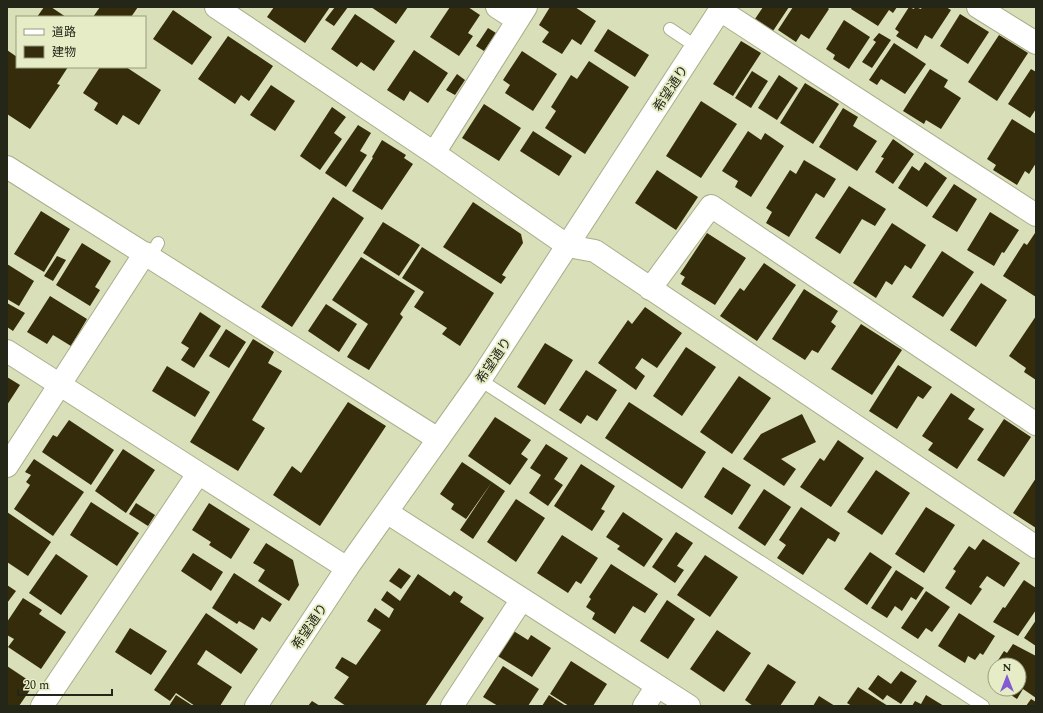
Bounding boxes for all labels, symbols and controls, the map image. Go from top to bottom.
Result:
legend [16,16,146,68]
text: 道路 [52,23,76,42]
text: 建物 [52,43,76,62]
street label: 希望通り [648,61,693,116]
street label: 希望通り [471,333,517,388]
street label: 希望通り [287,599,333,654]
north arrow [987,657,1027,697]
text: N [1003,659,1012,676]
scale bar [18,671,112,697]
text: 20 m [24,676,49,695]

